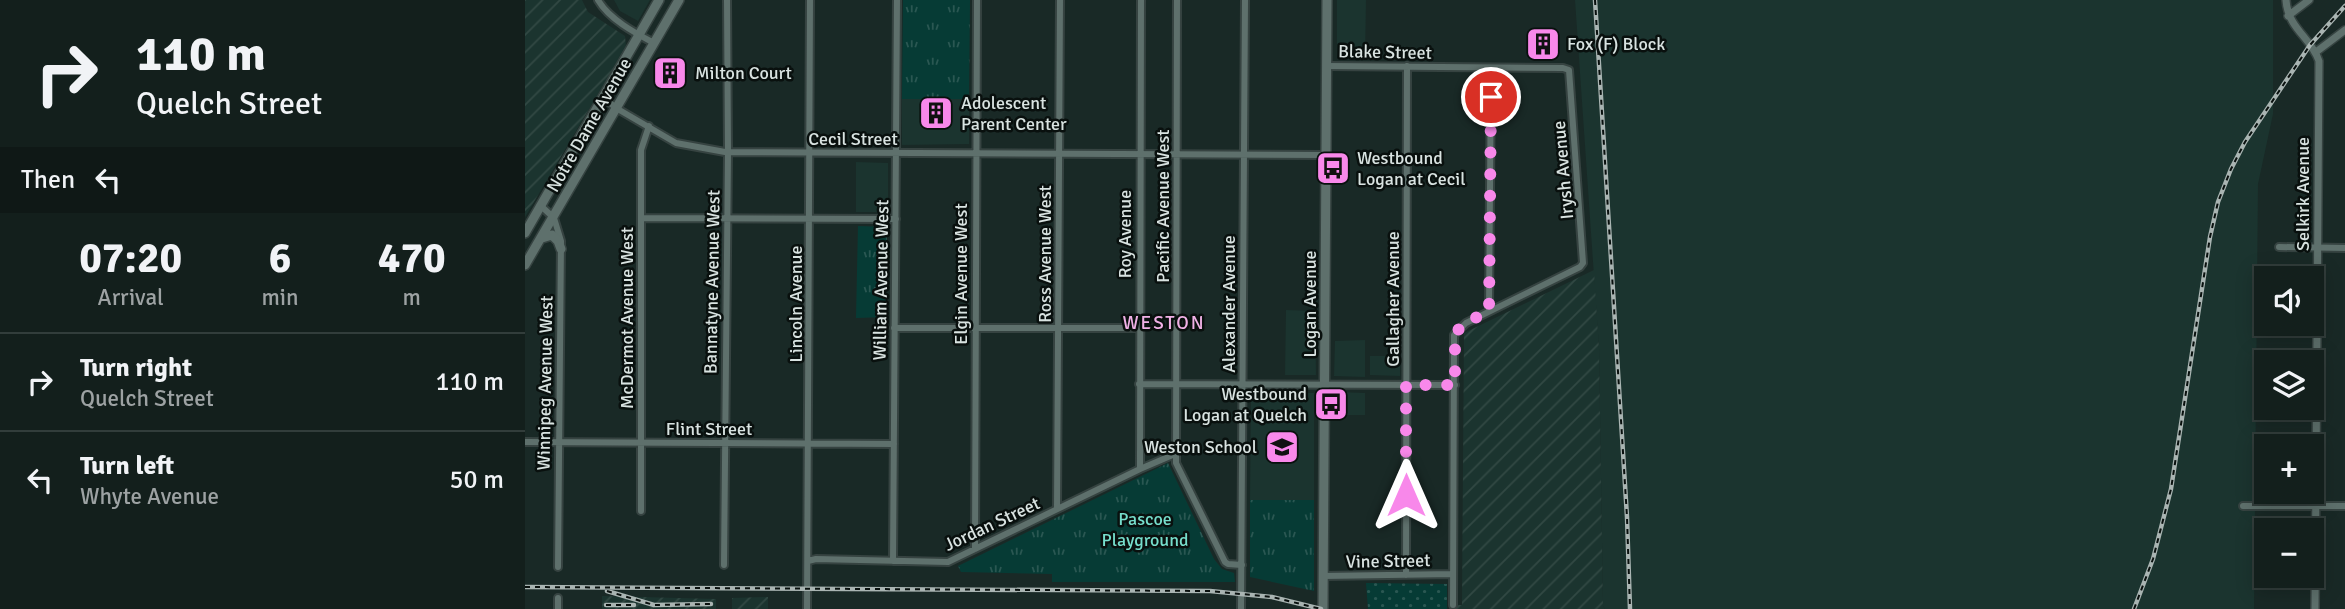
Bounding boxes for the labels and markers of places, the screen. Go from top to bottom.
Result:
building icon: Fox (F) Block [1524,25,1562,63]
place label: Fox (F) Block [1567,33,1665,55]
building icon: Milton Court [651,54,689,92]
place label: Milton Court [695,62,792,84]
pin [1461,67,1521,127]
place label: Adolescent Parent Center [961,92,1067,135]
building icon: Adolescent Parent Center [917,94,955,132]
place label: Westbound Logan at Cecil [1357,147,1465,190]
bus stop icon: Westbound Logan at Cecil [1314,149,1352,187]
place label: Westbound Logan at Quelch [1183,383,1307,426]
bus stop icon: Westbound Logan at Quelch [1312,385,1350,423]
school or university icon: Weston School [1263,428,1301,466]
place label: Weston School [1144,436,1257,458]

